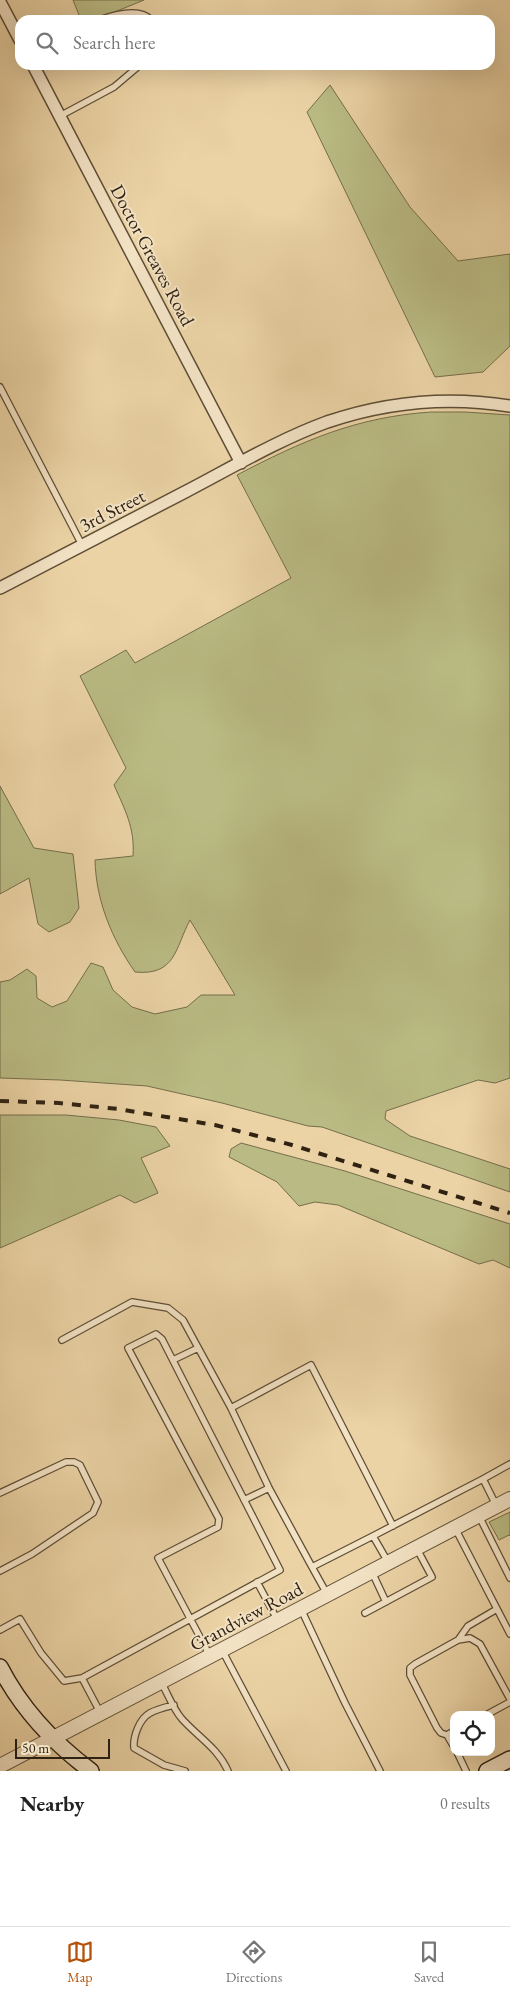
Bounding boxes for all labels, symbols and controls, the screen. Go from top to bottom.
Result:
search box [15,15,495,70]
icon: search [33,29,61,57]
text: Search here [73,30,155,55]
street label: Doctor Greaves Road [105,180,201,331]
street label: 3rd Street [75,483,149,538]
street label: Grandview Road [185,1576,307,1657]
map controls [450,1711,495,1756]
button: locate [450,1711,495,1756]
scale bar [15,1736,110,1759]
text: 50 m [22,1739,49,1757]
text: Nearby [20,1790,84,1817]
text: 0 results [440,1793,490,1814]
tab: Map [66,1938,94,1986]
tab: Directions [226,1938,282,1986]
tab: Saved [414,1938,444,1986]

